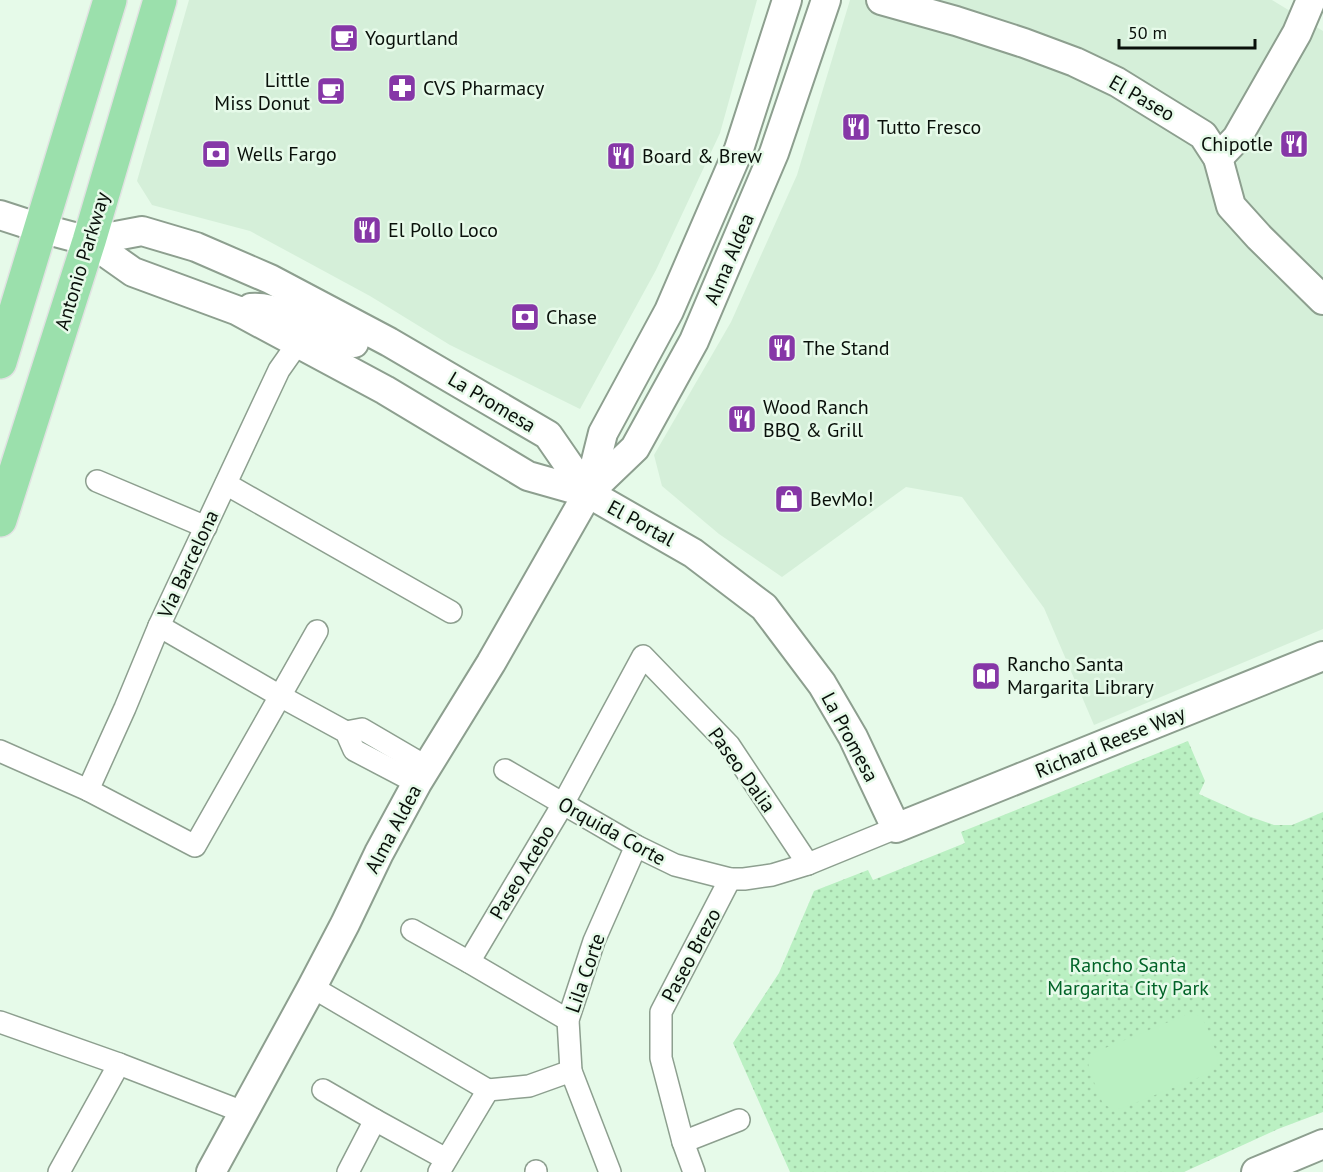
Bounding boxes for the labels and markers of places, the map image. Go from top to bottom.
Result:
cafe icon: Yogurtland [328,22,360,54]
place label: Yogurtland [365,25,458,51]
place label: Little Miss Donut [214,67,310,116]
pharmacy icon: CVS Pharmacy [386,72,418,104]
cafe icon: Little Miss Donut [315,75,347,107]
place label: CVS Pharmacy [423,75,545,101]
restaurant icon: Tutto Fresco [840,111,872,143]
place label: Tutto Fresco [877,114,981,140]
restaurant icon: Chipotle [1278,128,1310,160]
place label: Chipotle [1201,131,1273,157]
bank icon: Wells Fargo [200,138,232,170]
restaurant icon: Board & Brew [605,140,637,172]
place label: Wells Fargo [237,141,337,167]
place label: Board & Brew [642,143,762,169]
restaurant icon: El Pollo Loco [351,214,383,246]
place label: El Pollo Loco [388,217,498,243]
bank icon: Chase [509,301,541,333]
place label: Chase [546,304,597,330]
restaurant icon: The Stand [766,332,798,364]
place label: The Stand [803,335,890,361]
place label: Wood Ranch BBQ & Grill [763,394,869,443]
restaurant icon: Wood Ranch BBQ & Grill [726,403,758,435]
shop icon: BevMo! [773,483,805,515]
place label: BevMo! [810,486,874,512]
place label: Rancho Santa Margarita Library [1007,651,1154,700]
library icon: Rancho Santa Margarita Library [970,660,1002,692]

